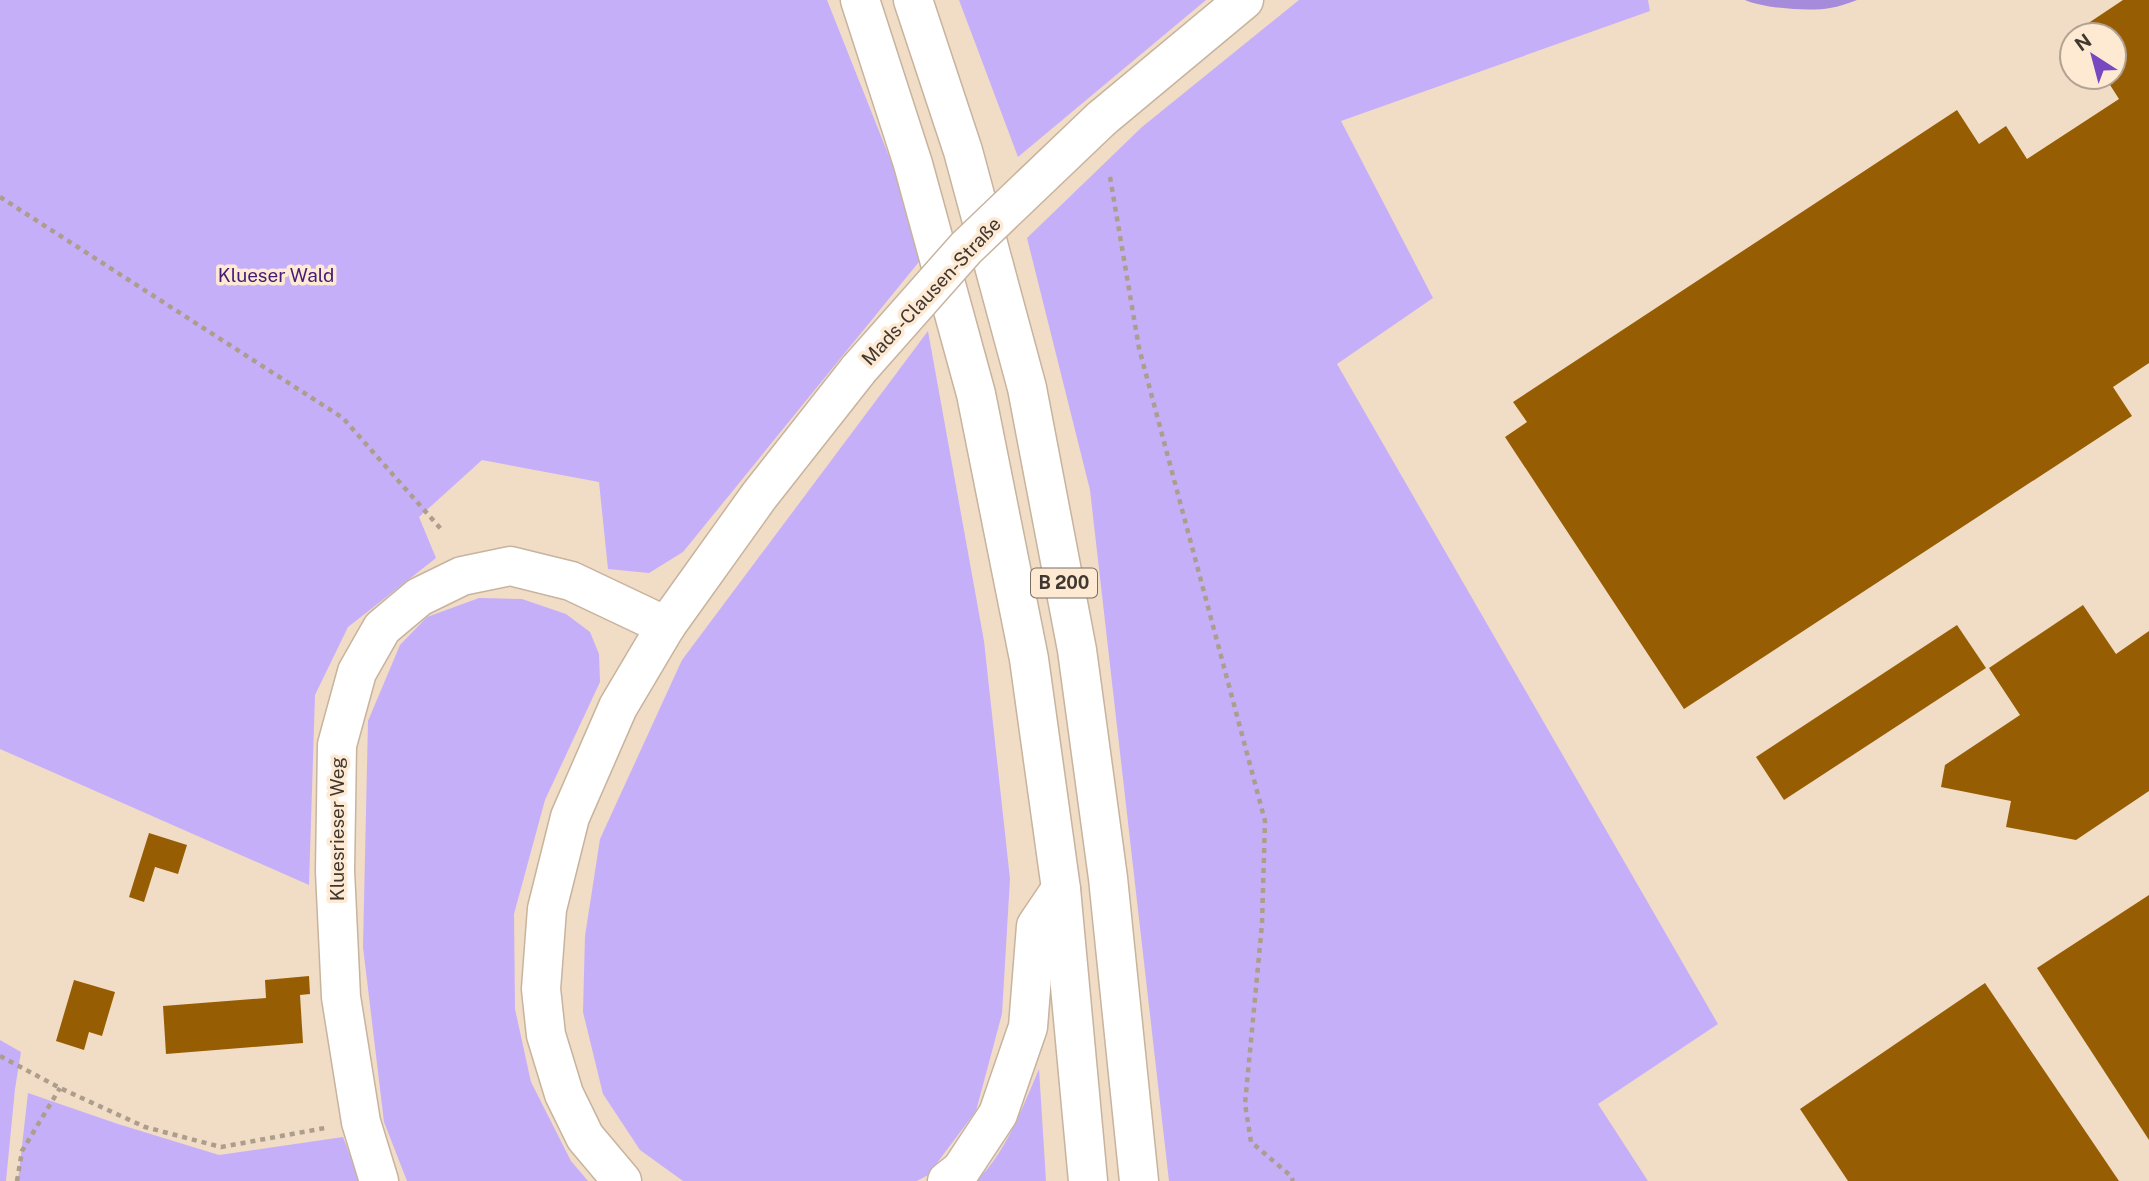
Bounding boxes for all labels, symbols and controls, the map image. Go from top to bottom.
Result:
north arrow [2058,21,2128,91]
text: N [2071,29,2095,56]
street label: Mads-Clausen-Straße [857,213,1005,369]
park label: Klueser Wald [218,264,334,286]
road number: B 200 [1031,568,1097,598]
street label: Kluesrieser Weg [326,757,348,901]

